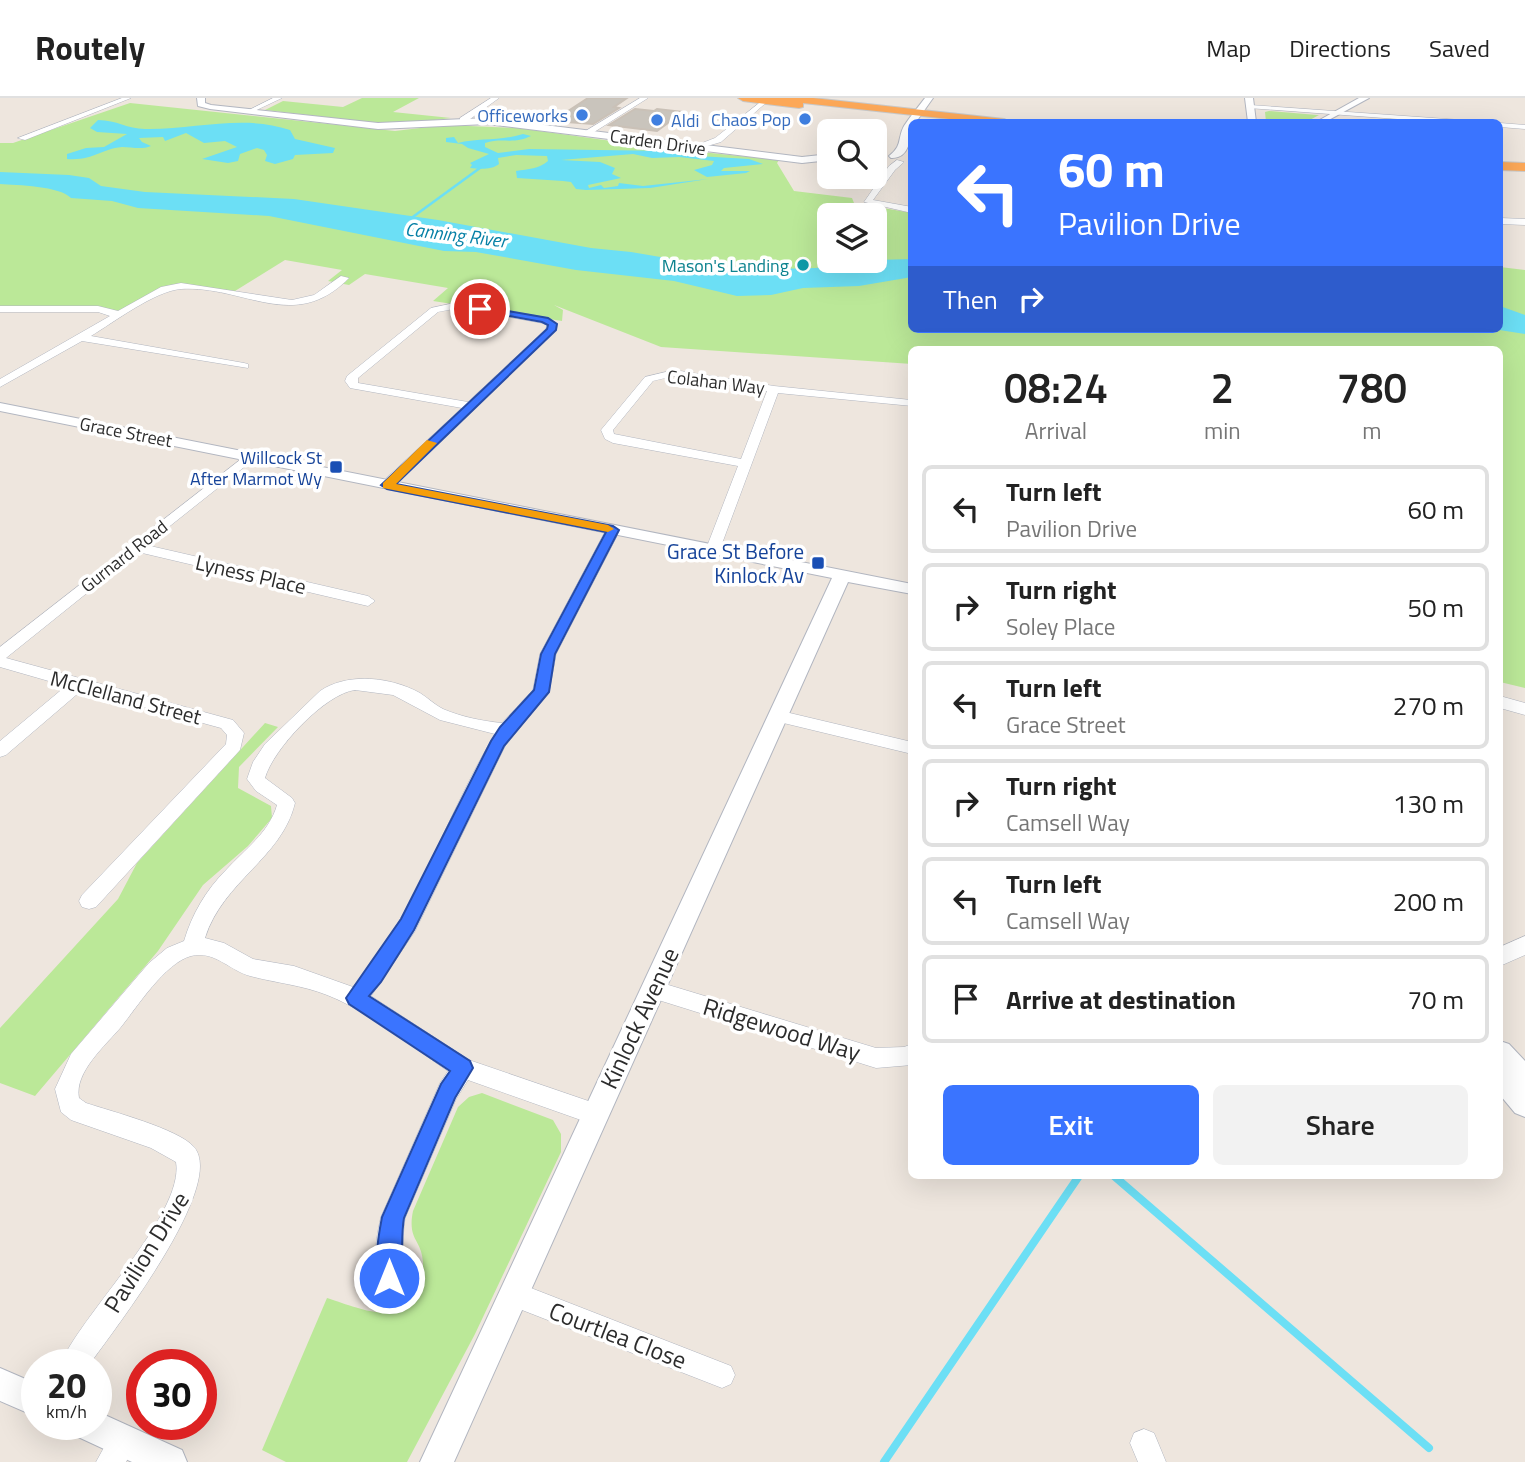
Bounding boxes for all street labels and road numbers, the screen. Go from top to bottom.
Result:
street label: Carden Drive [608,122,708,162]
street label: Colahan Way [666,363,767,401]
street label: Grace Street [78,410,175,454]
street label: Gurnard Road [75,513,173,599]
street label: Lyness Place [192,546,310,602]
street label: McClelland Street [47,661,206,733]
street label: Kinlock Avenue [590,941,688,1095]
street label: Ridgewood Way [699,988,866,1070]
street label: Pavilion Drive [94,1184,198,1320]
street label: Courtlea Close [544,1292,692,1378]

